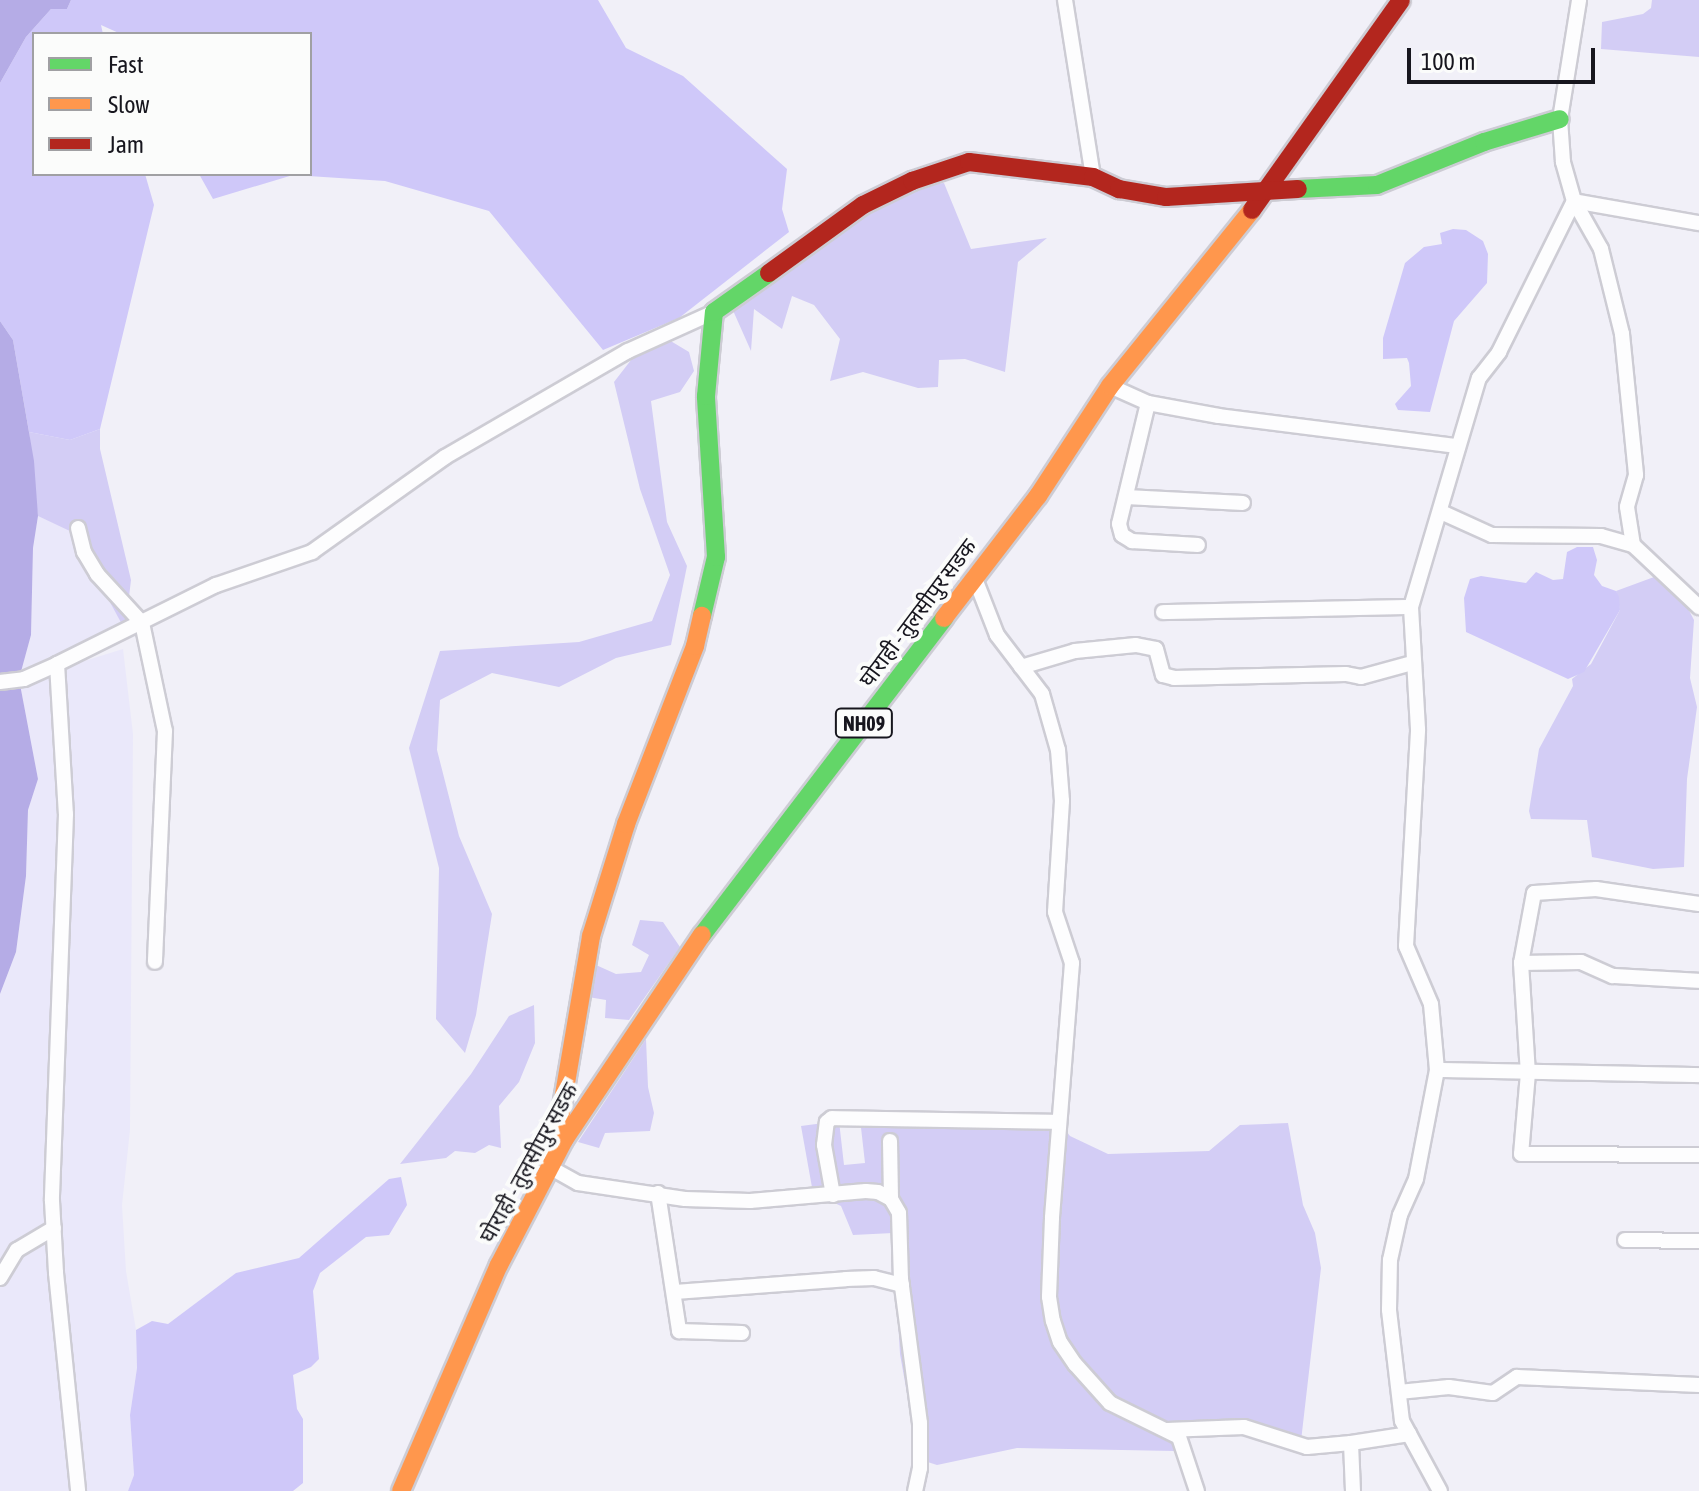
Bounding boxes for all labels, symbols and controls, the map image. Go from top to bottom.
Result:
legend [32,32,312,176]
scale bar [1411,32,1599,82]
text: 100 m [1421,48,1475,75]
text: Fast [108,51,144,78]
text: Slow [108,91,150,118]
text: Jam [108,131,144,158]
street label: घोराही - तुलसीपुर सडक [854,534,982,692]
road number: NH09 [834,707,894,739]
street label: घोराही - तुलसीपुर सडक [474,1079,584,1247]

